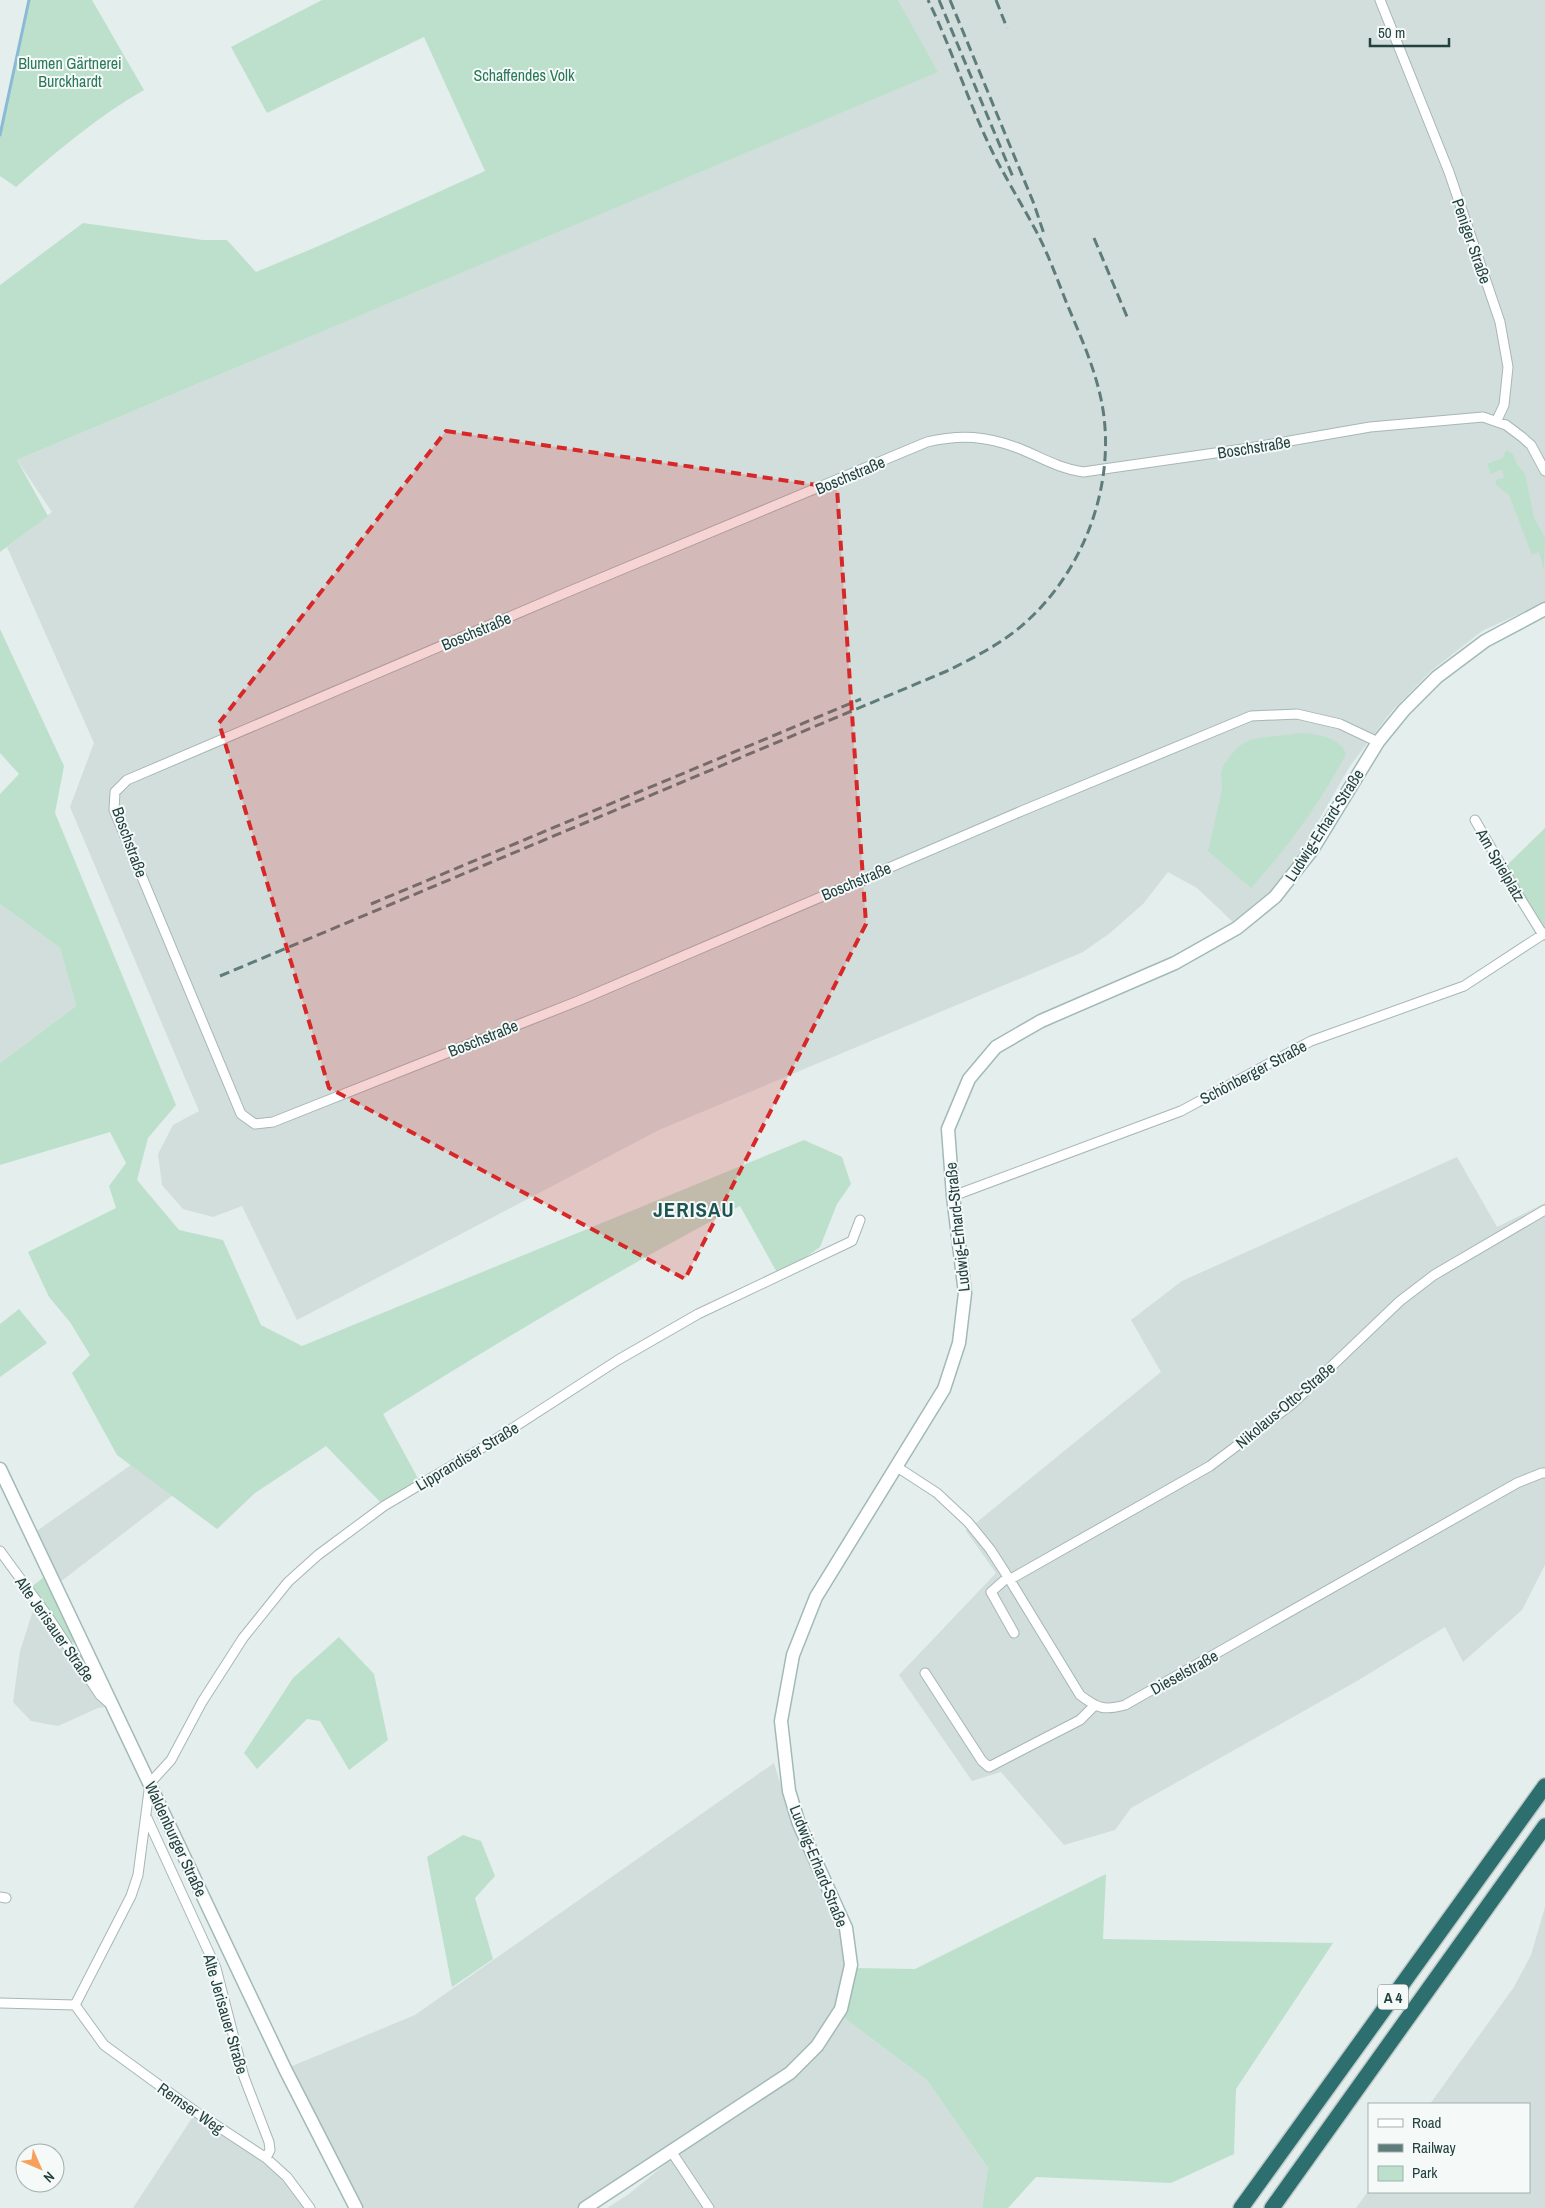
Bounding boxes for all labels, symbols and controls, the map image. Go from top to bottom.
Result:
scale bar [1370,15,1449,47]
text: 50 m [1378,22,1405,43]
park label: Blumen Gärtnerei Burckhardt [18,52,122,92]
park label: Schaffendes Volk [473,64,575,86]
street label: Peniger Straße [1447,195,1497,287]
street label: Boschstraße [1216,430,1292,464]
street label: Boschstraße [812,450,888,500]
street label: Boschstraße [438,606,514,656]
street label: Ludwig-Erhard-Straße [1279,765,1369,885]
street label: Boschstraße [107,804,153,880]
street label: Am Spielplatz [1471,824,1531,906]
street label: Boschstraße [818,856,894,906]
street label: Boschstraße [445,1014,521,1062]
street label: Schönberger Straße [1196,1035,1310,1109]
street label: Ludwig-Erhard-Straße [939,1161,975,1293]
district label: JERISAU [653,1195,735,1224]
street label: Nikolaus-Otto-Straße [1230,1357,1340,1453]
street label: Lipprandiser Straße [411,1417,523,1495]
street label: Alte Jerisauer Straße [10,1571,100,1686]
street label: Dieselstraße [1146,1644,1222,1700]
street label: Waldenburger Straße [140,1778,212,1900]
street label: Ludwig-Erhard-Straße [784,1802,854,1930]
street label: Alte Jerisauer Straße [198,1950,254,2077]
road number: A 4 [1378,1984,1408,2010]
street label: Remser Weg [153,2077,229,2139]
legend [1368,2103,1530,2193]
text: Road [1412,2112,1441,2133]
text: Railway [1412,2137,1457,2158]
north arrow [15,2143,65,2193]
text: Park [1412,2162,1438,2183]
text: N [40,2168,58,2186]

